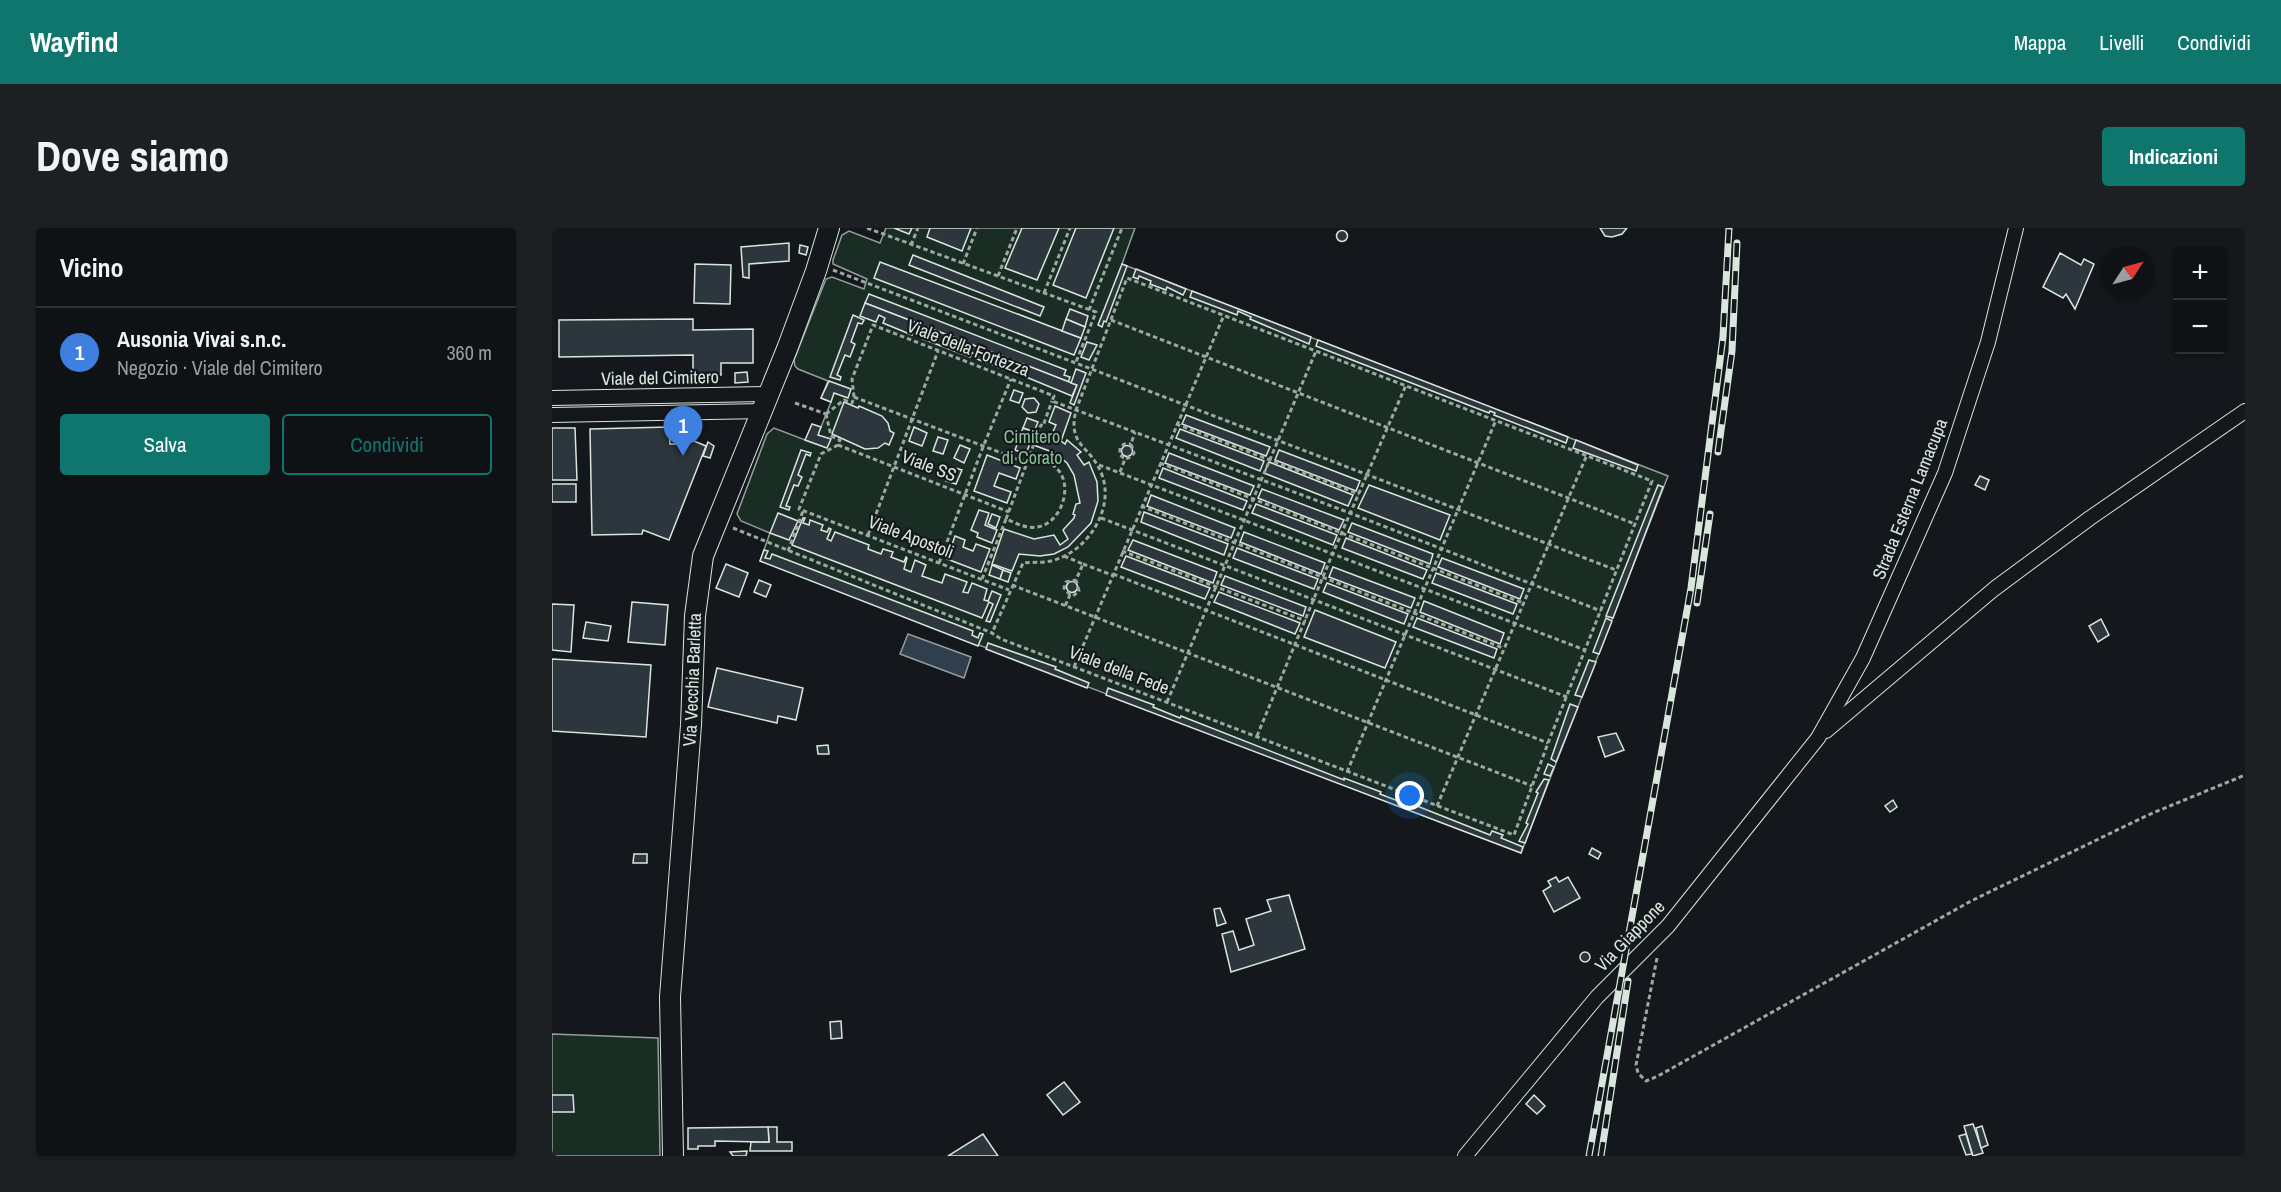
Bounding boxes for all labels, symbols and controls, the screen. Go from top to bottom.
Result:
text: Wayfind [30,23,118,61]
text: Mappa [2014,28,2066,57]
text: Livelli [2099,28,2144,57]
text: Condividi [2177,28,2251,57]
button: Indicazioni [2102,127,2245,186]
text: Dove siamo [36,128,229,184]
north arrow [2101,246,2155,300]
map controls [2173,246,2227,354]
button: + [2173,246,2227,300]
text: Vicino [60,250,124,285]
button: − [2173,300,2227,354]
street label: Viale della Fortezza [903,313,1033,382]
text: Ausonia Vivai s.n.c. [117,324,286,354]
text: 1 [75,339,84,366]
text: 360 m [446,339,492,366]
text: Negozio · Viale del Cimitero [117,354,323,381]
street label: Viale del Cimitero [601,364,719,391]
pin: 1 [664,406,702,456]
button: Salva [60,414,270,475]
button: Condividi [282,414,492,475]
street label: Strada Esterna Lamacupa [1866,415,1953,583]
park label: Cimitero di Corato [1002,424,1062,470]
street label: Viale SS [898,444,960,488]
street label: Viale Apostoli [865,509,958,564]
street label: Via Vecchia Barletta [676,613,707,748]
street label: Viale della Fede [1065,639,1173,700]
your location [1395,781,1424,810]
street label: Via Giappone [1589,894,1670,977]

